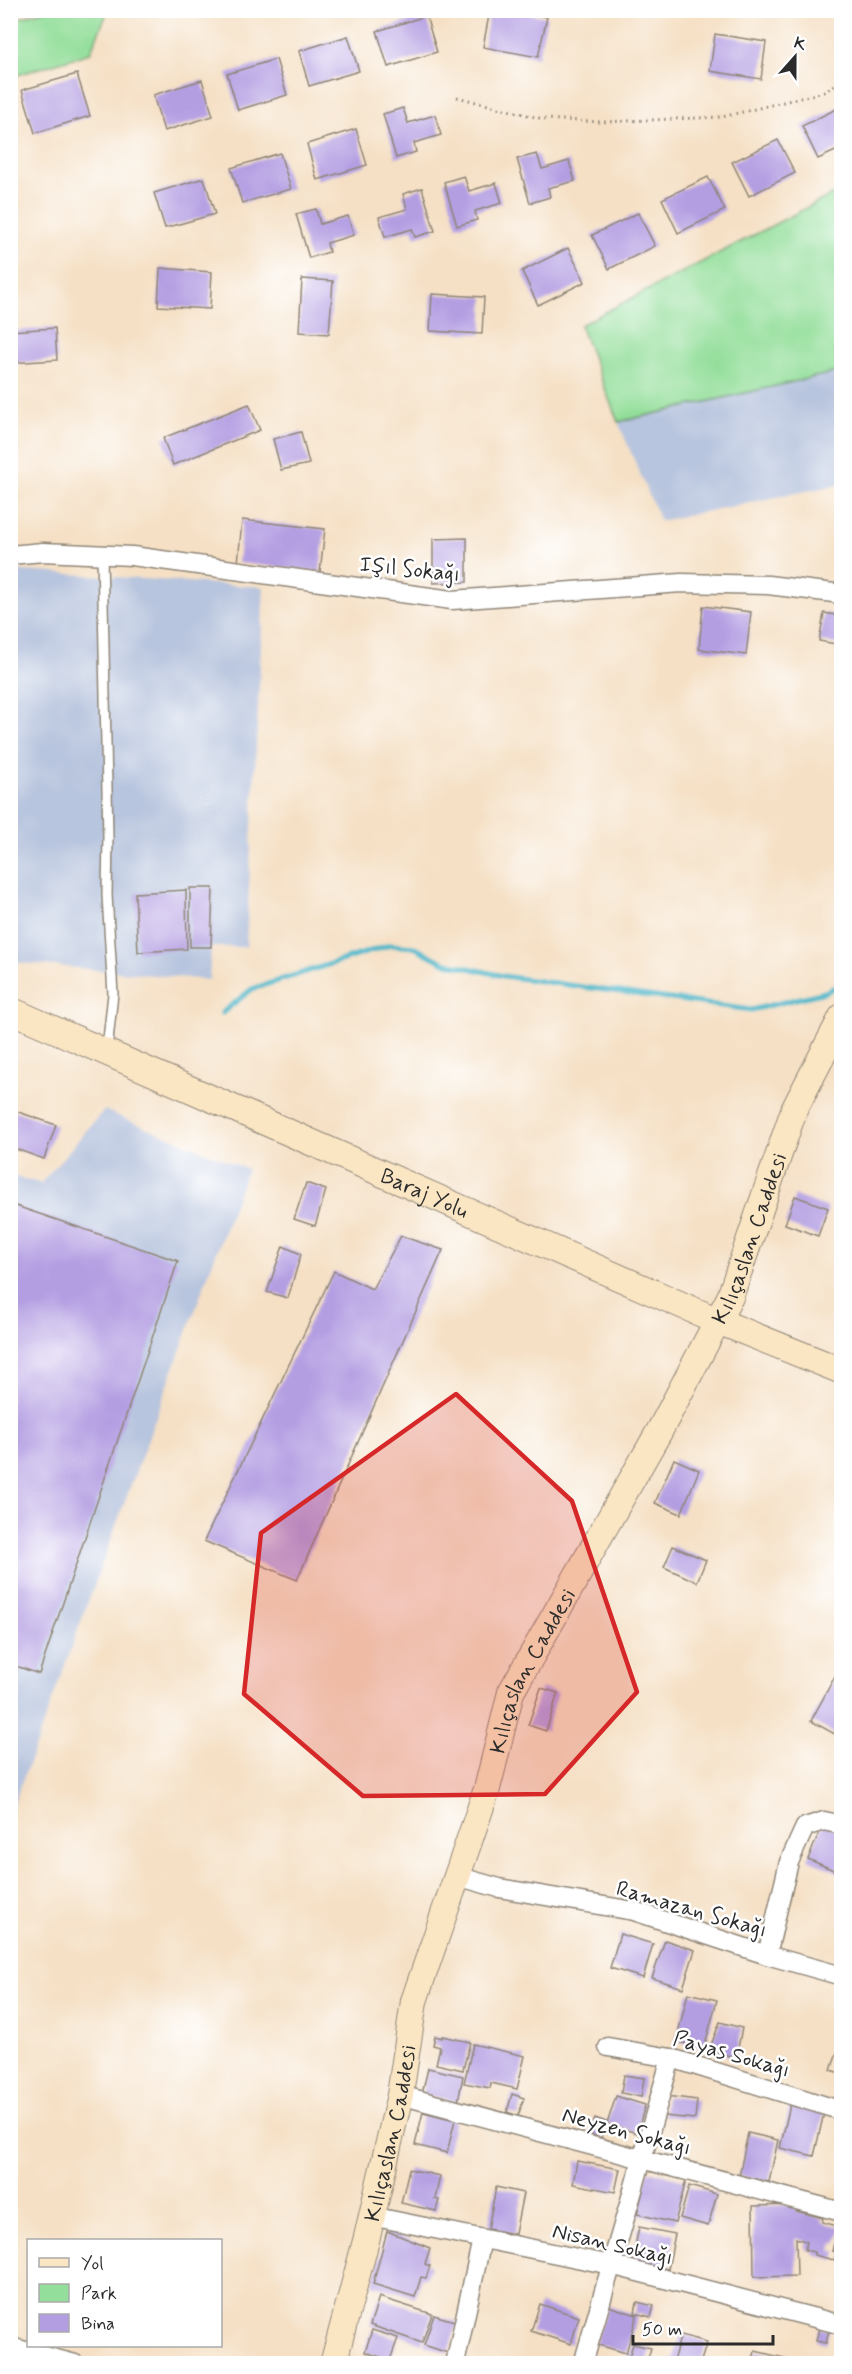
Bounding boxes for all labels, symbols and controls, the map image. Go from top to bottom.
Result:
north arrow [765,27,825,87]
text: K [791,33,810,56]
street label: Işıl Sokağı [358,551,461,590]
street label: Kılıçaslan Caddesi [706,1149,794,1329]
street label: Baraj Yolu [376,1162,472,1226]
street label: Kılıçaslan Caddesi [484,1584,583,1757]
street label: Ramazan Sokağı [613,1875,770,1946]
street label: Payas Sokağı [669,2025,793,2086]
street label: Kılıçaslan Caddesi [359,2043,423,2225]
street label: Neyzen Sokağı [559,2101,694,2164]
street label: Nisan Sokağı [549,2217,676,2273]
legend [27,2239,222,2347]
text: Yol [81,2252,104,2276]
text: Park [81,2282,117,2306]
scale bar [633,2308,772,2346]
text: Bina [81,2312,115,2336]
text: 50 m [642,2318,682,2342]

